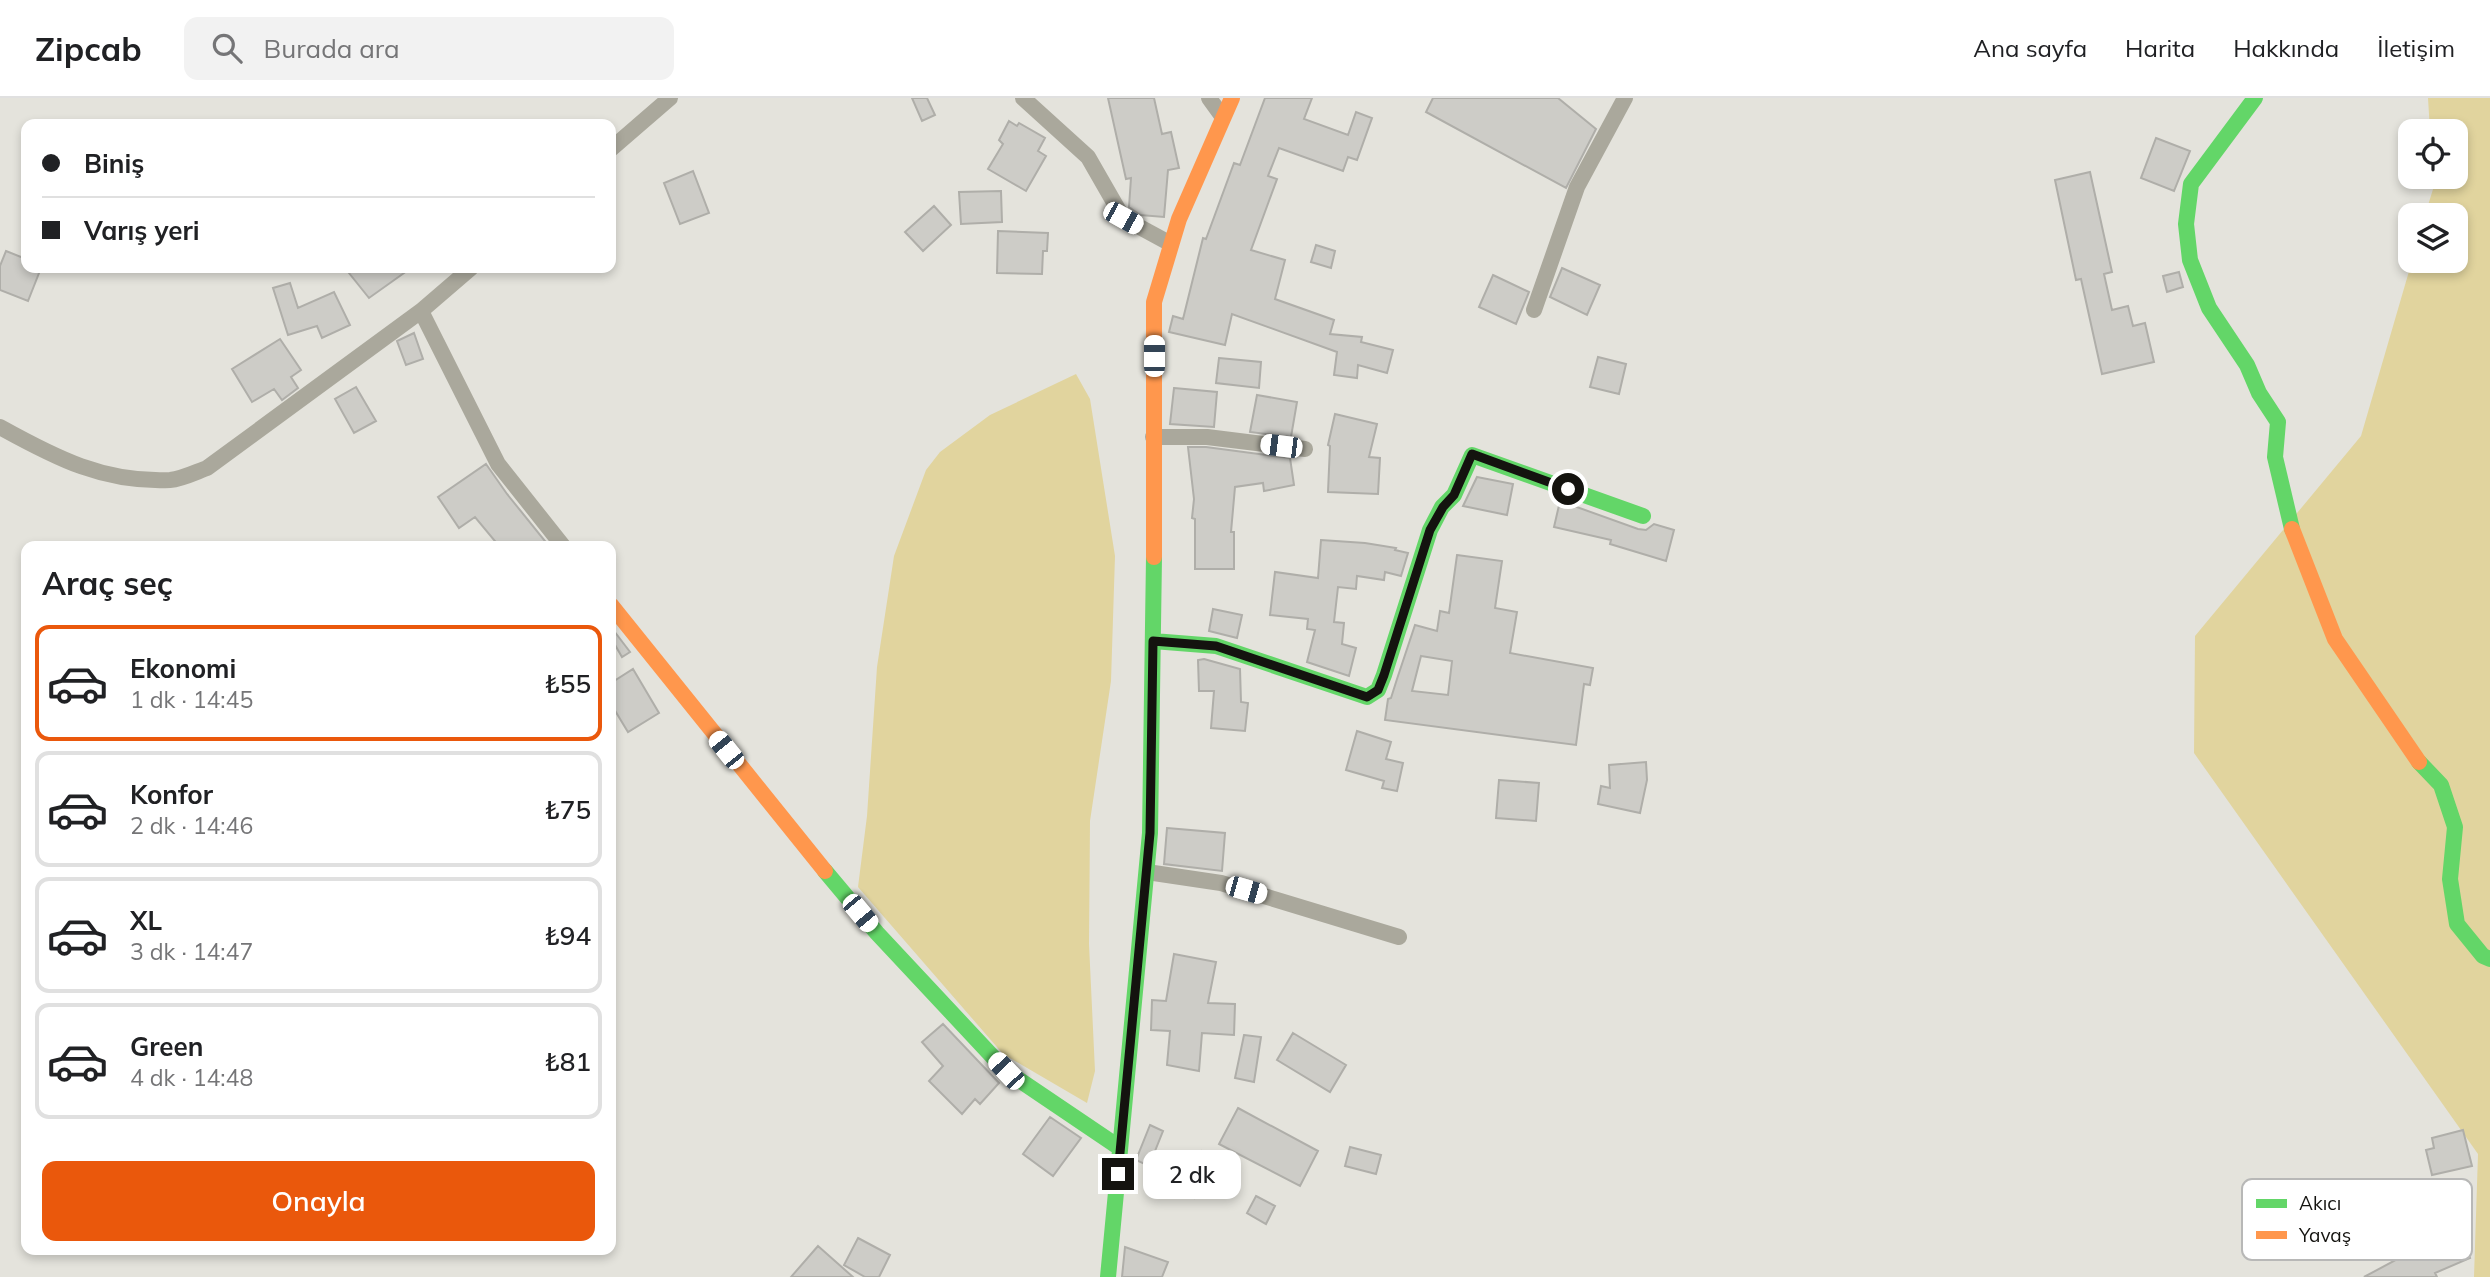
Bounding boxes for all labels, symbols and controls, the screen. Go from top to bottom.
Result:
search box [184,17,674,80]
text: Zipcab [35,28,142,69]
icon: search [208,29,246,67]
text: Burada ara [264,32,400,65]
text: Ana sayfa [1973,33,2087,63]
text: Harita [2125,33,2195,63]
text: Hakkında [2233,33,2339,63]
text: İletişim [2377,33,2455,63]
map controls [2398,119,2468,273]
button: locate [2398,119,2468,189]
text: Biniş [84,147,144,180]
car [1100,199,1147,237]
button: layers [2398,203,2468,273]
text: Varış yeri [84,214,200,247]
car [1144,335,1165,377]
car [1259,433,1304,459]
route start [1552,473,1584,505]
text: Araç seç [42,563,173,603]
icon: car [46,652,109,715]
text: Ekonomi [130,652,236,685]
text: ₺55 [544,667,591,700]
text: 1 dk · 14:45 [130,685,253,714]
car [705,727,748,773]
icon: car [46,778,109,841]
text: Konfor [130,778,213,811]
text: ₺75 [544,793,591,826]
text: 2 dk · 14:46 [130,811,253,840]
car [1223,874,1270,906]
car [839,890,882,936]
icon: car [46,904,109,967]
text: XL [130,904,162,937]
text: ₺94 [544,919,591,952]
text: 3 dk · 14:47 [130,937,253,966]
icon: car [46,1030,109,1093]
text: Green [130,1030,203,1063]
text: ₺81 [544,1045,591,1078]
car [984,1048,1029,1094]
text: 4 dk · 14:48 [130,1063,253,1092]
callout: 2 dk [1142,1150,1240,1198]
route end [1102,1158,1134,1190]
text: 2 dk [1169,1160,1215,1189]
button: Onayla [42,1161,595,1241]
legend [2242,1179,2472,1260]
text: Akıcı [2299,1191,2341,1215]
text: Yavaş [2298,1223,2351,1247]

